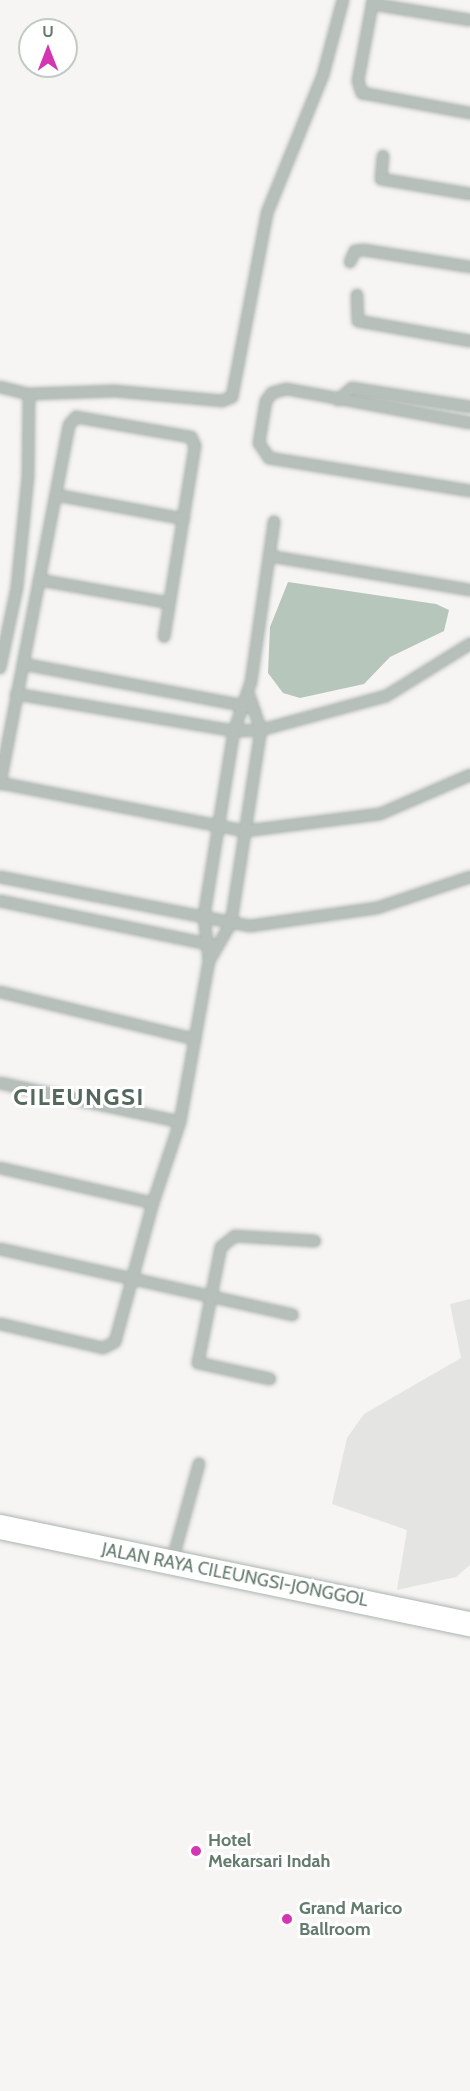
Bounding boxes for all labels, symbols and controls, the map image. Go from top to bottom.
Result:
north arrow [18,18,78,78]
text: U [42,22,54,41]
district label: CILEUNGSI [13,1083,145,1111]
street label: JALAN RAYA CILEUNGSI-JONGGOL [100,1539,370,1611]
place label: Hotel Mekarsari Indah [208,1830,330,1872]
marker: Hotel Mekarsari Indah [189,1844,203,1858]
place label: Grand Marico Ballroom [299,1898,402,1940]
marker: Grand Marico Ballroom [280,1912,294,1926]

